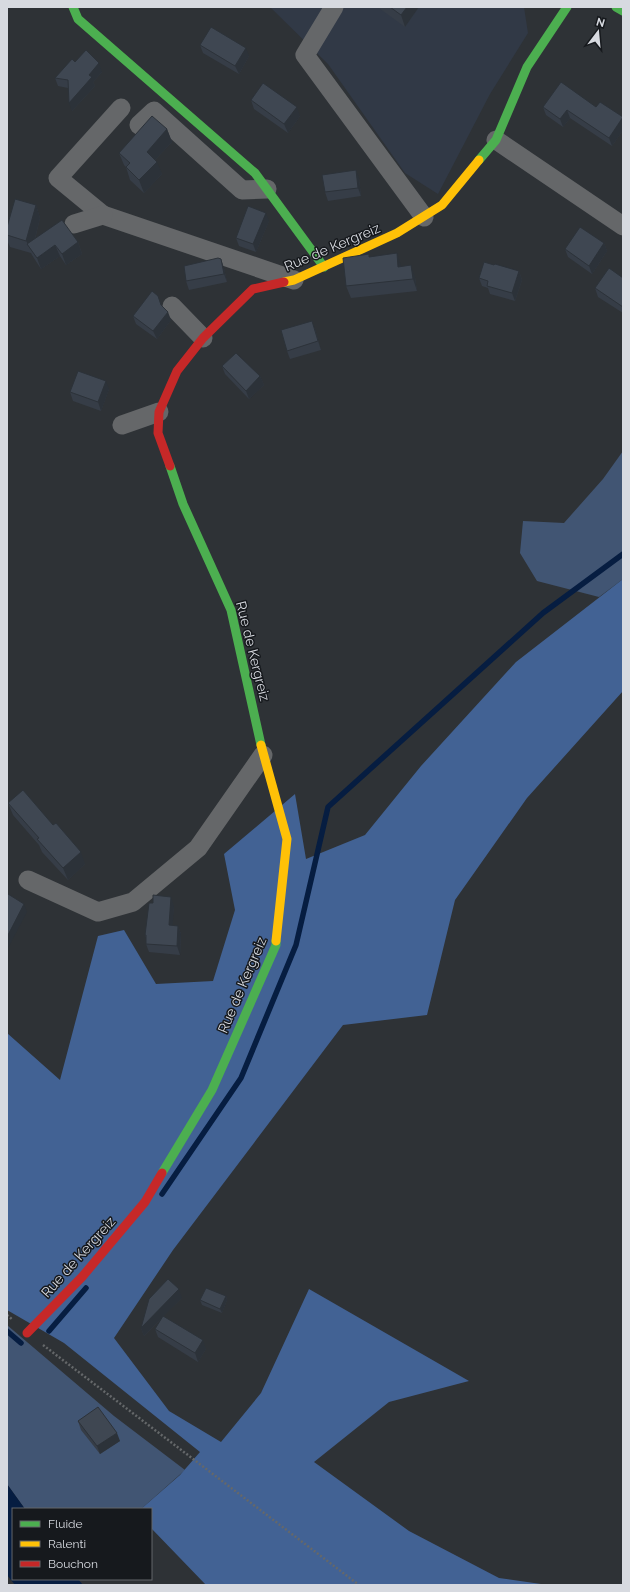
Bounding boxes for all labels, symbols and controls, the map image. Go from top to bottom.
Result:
north arrow [578,12,618,52]
text: N [595,15,606,30]
street label: Rue de Kergreiz [282,220,382,274]
street label: Rue de Kergreiz [233,599,273,703]
street label: Rue de Kergreiz [215,935,269,1035]
street label: Rue de Kergreiz [38,1213,118,1300]
legend [12,1508,152,1580]
text: Fluide [48,1517,83,1531]
text: Ralenti [48,1537,86,1551]
text: Bouchon [48,1557,98,1571]

